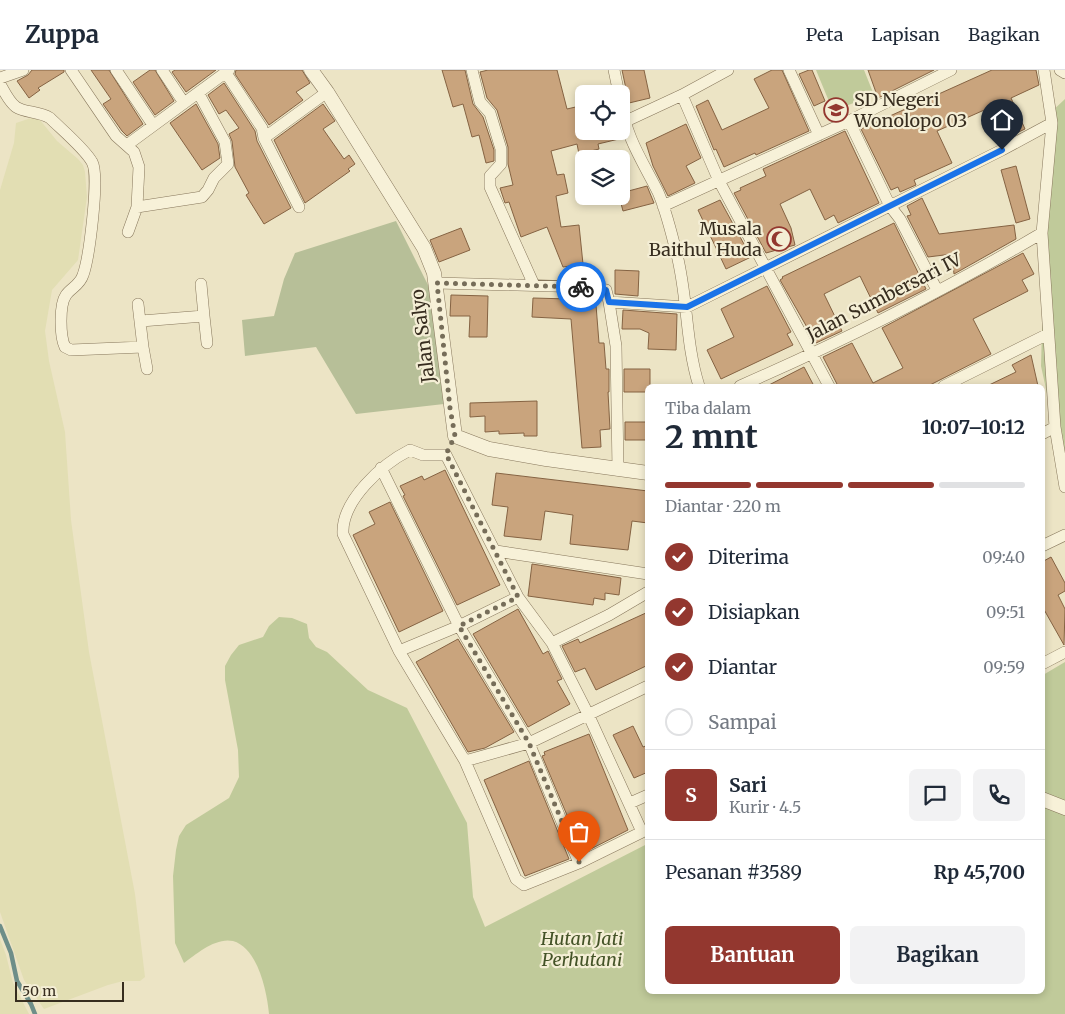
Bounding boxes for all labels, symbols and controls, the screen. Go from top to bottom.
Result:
text: Zuppa [25,19,99,50]
text: Peta [806,23,843,46]
text: Lapisan [871,23,940,46]
text: Bagikan [968,23,1040,46]
map controls [575,85,630,205]
button: locate [575,85,630,140]
place label: SD Negeri Wonolopo 03 [853,88,967,132]
school or university icon: SD Negeri Wonolopo 03 [823,97,849,123]
pin [981,99,1023,150]
icon: home [988,106,1016,134]
button: layers [575,150,630,205]
place label: Musala Baithul Huda [649,217,762,261]
mosque icon: Musala Baithul Huda [766,226,792,252]
street label: Jalan Sumbersari IV [801,247,966,346]
courier [556,262,606,312]
icon: bike [567,273,595,301]
street label: Jalan Salyo [405,288,440,385]
text: Tiba dalam [665,398,751,418]
text: 10:07–10:12 [922,415,1025,439]
text: 2 mnt [665,417,758,457]
text: Diantar · 220 m [665,496,781,516]
icon: check [665,543,693,571]
text: Diterima [708,545,789,569]
text: 09:40 [982,547,1025,567]
icon: check [665,598,693,626]
text: Disiapkan [708,600,800,624]
text: 09:51 [986,602,1025,622]
icon: check [665,653,693,681]
text: Diantar [708,655,777,679]
text: 09:59 [983,657,1025,677]
text: Sampai [708,710,777,734]
button: chat [909,769,961,821]
button: phone [973,769,1025,821]
text: Sari [729,773,767,797]
text: S [685,783,697,807]
text: Kurir · 4.5 [729,797,801,817]
pin [558,811,600,862]
icon: bag [565,818,593,846]
text: Pesanan #3589 [665,860,802,884]
text: Rp 45,700 [934,860,1025,884]
button: Bantuan [665,926,840,984]
button: Bagikan [850,926,1025,984]
park label: Hutan Jati Perhutani [540,927,623,971]
scale bar [15,979,124,1002]
text: 50 m [22,982,56,1000]

